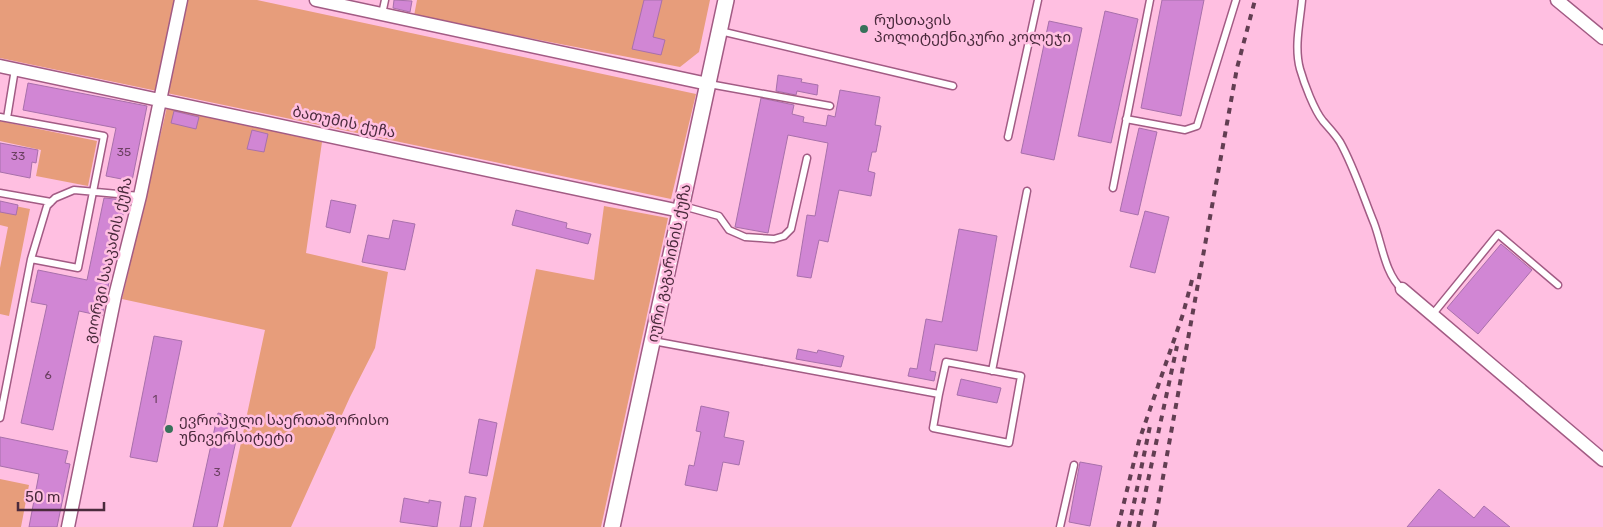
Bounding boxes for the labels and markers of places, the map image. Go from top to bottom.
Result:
place label: რუსთავის პოლიტექნიკური კოლეჯი [874,11,1071,46]
marker: რუსთავის პოლიტექნიკური კოლეჯი [858,23,870,35]
place label: ევროპული საერთაშორისო უნივერსიტეტი [179,411,389,446]
marker: ევროპული საერთაშორისო უნივერსიტეტი [163,423,175,435]

